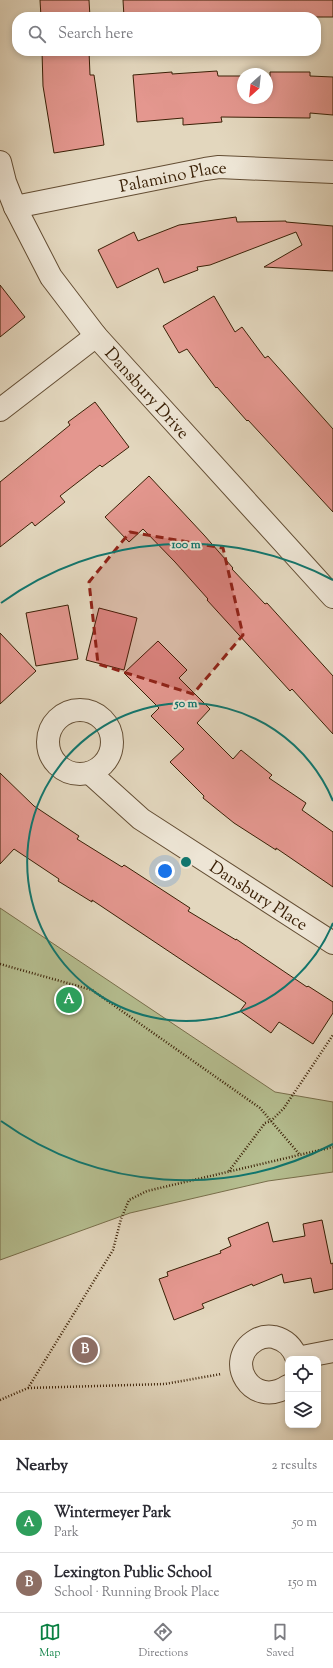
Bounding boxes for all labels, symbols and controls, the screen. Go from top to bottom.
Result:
search box [12,12,321,56]
icon: search [26,23,48,45]
text: Search here [58,24,133,45]
north arrow [237,68,273,104]
street label: Palamino Place [117,157,227,200]
street label: Dansbury Drive [98,343,194,445]
text: 100 m [170,536,201,554]
text: 50 m [174,695,198,713]
centre of rings [179,855,193,869]
street label: Dansbury Place [204,856,312,938]
your location [155,861,175,881]
pin: A [56,985,82,1015]
pin: B [72,1335,98,1365]
map controls [285,1356,321,1428]
button: locate [285,1356,321,1392]
button: layers [285,1392,321,1428]
text: Nearby [16,1454,68,1478]
text: 2 results [272,1457,317,1475]
text: Wintermeyer Park [54,1503,171,1524]
text: A [24,1514,34,1532]
text: 50 m [292,1514,317,1532]
text: Park [54,1524,79,1542]
text: Lexington Public School [54,1563,212,1584]
text: B [25,1574,33,1592]
text: 150 m [288,1574,317,1592]
text: School · Running Brook Place [54,1584,220,1602]
tab: Map [39,1621,61,1661]
tab: Directions [139,1621,188,1661]
tab: Saved [266,1621,294,1661]

